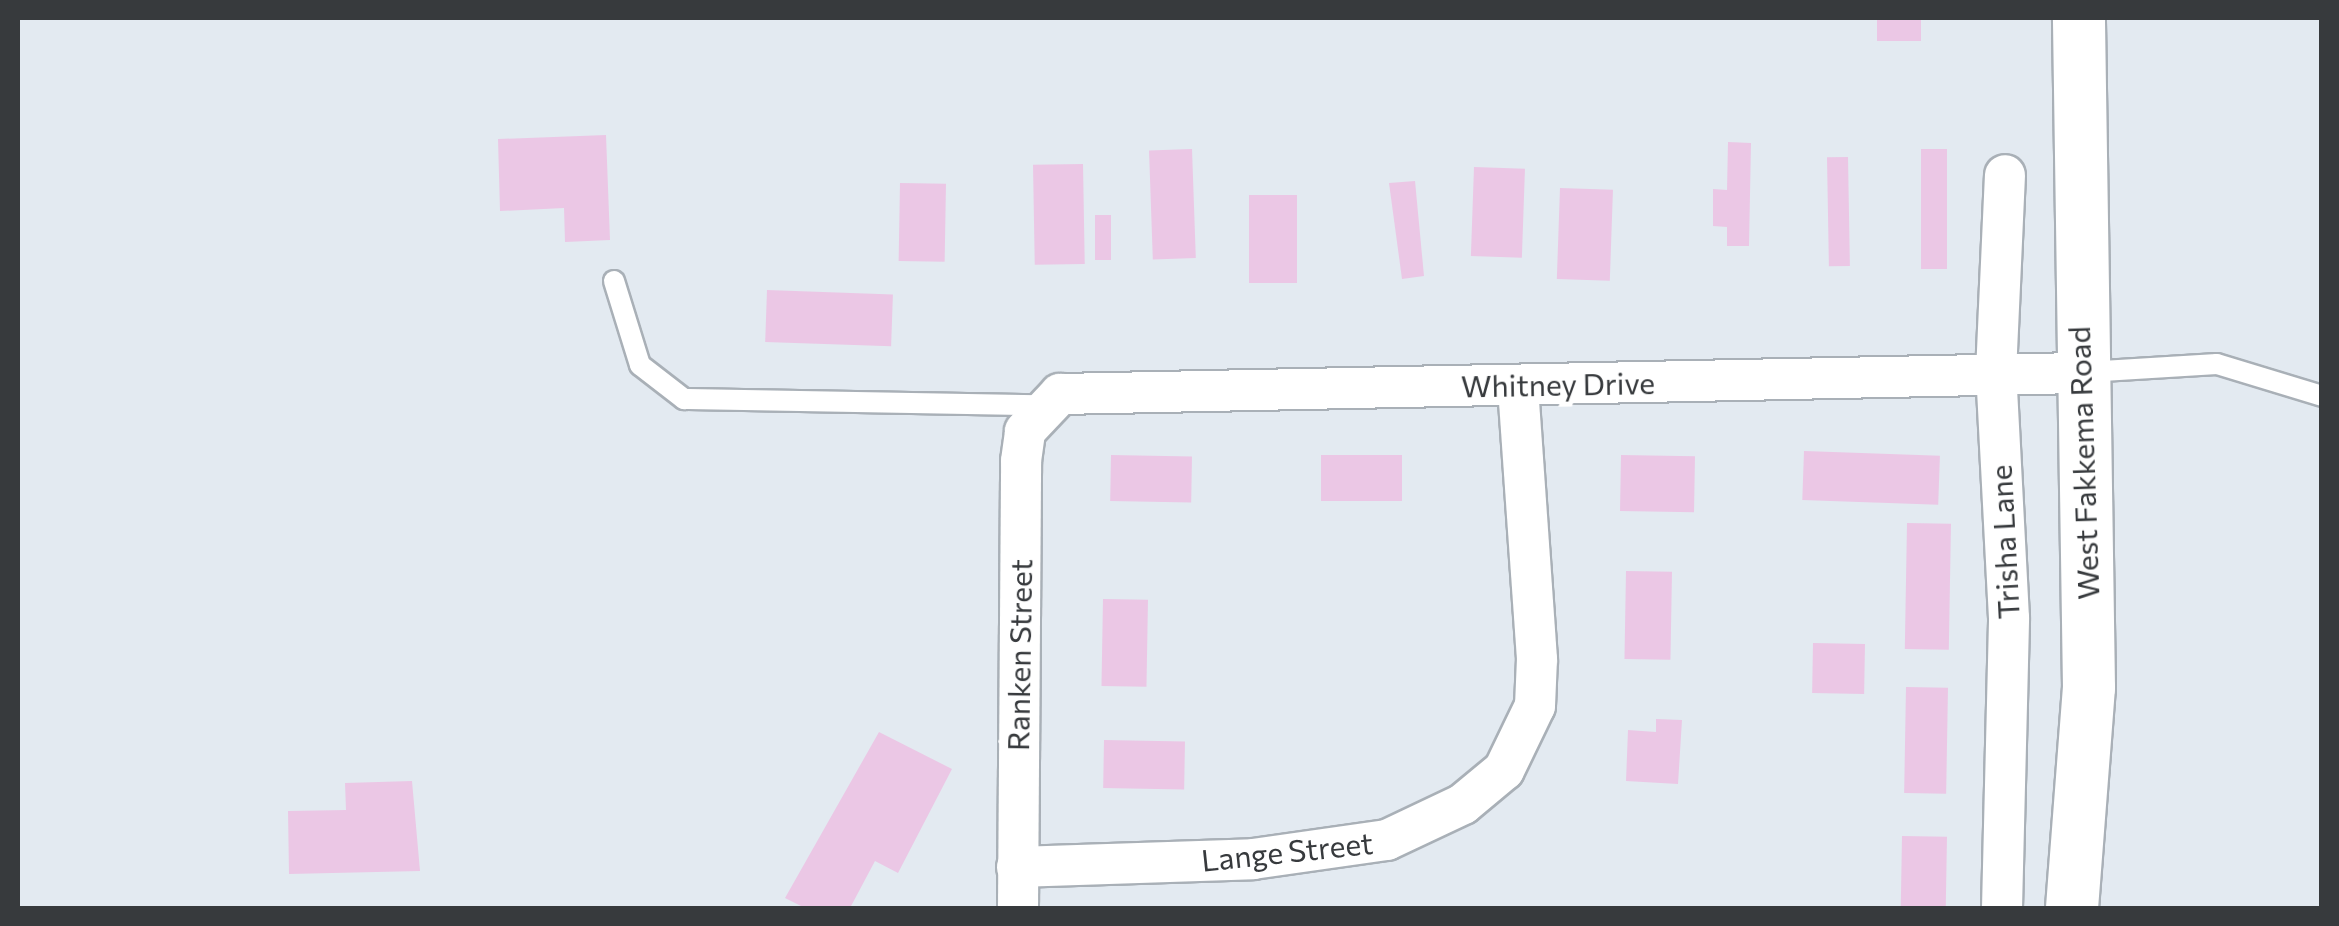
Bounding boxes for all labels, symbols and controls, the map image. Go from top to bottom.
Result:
street label: West Fakkema Road [2060,326,2106,600]
street label: Whitney Drive [1461,364,1655,404]
street label: Trisha Lane [1982,464,2026,620]
street label: Ranken Street [999,559,1039,751]
street label: Lange Street [1199,824,1375,878]

